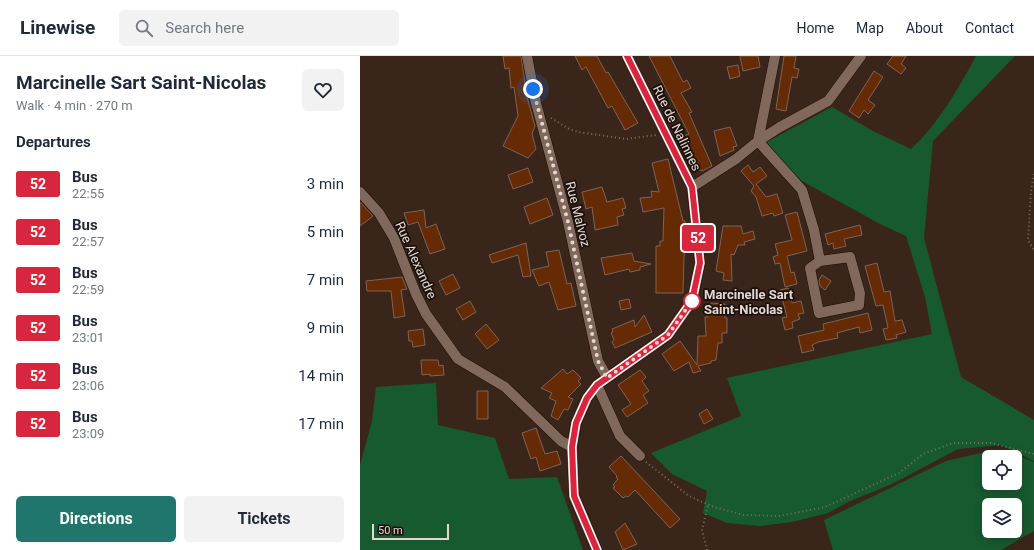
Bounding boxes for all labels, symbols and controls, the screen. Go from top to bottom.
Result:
search box [119,10,399,46]
text: Linewise [20,16,95,39]
icon: search [133,17,155,39]
text: Search here [165,19,244,37]
text: Home [796,20,834,36]
text: Map [856,20,884,36]
text: About [906,20,943,36]
text: Contact [965,20,1014,36]
button: heart [302,69,344,111]
text: Marcinelle Sart Saint-Nicolas [16,71,266,94]
your location [523,79,543,99]
street label: Rue de Nalinnes [650,83,704,174]
text: Walk · 4 min · 270 m [16,98,133,113]
text: Departures [16,133,91,151]
text: Bus [72,168,98,186]
text: 3 min [307,175,344,193]
text: 52 [30,176,46,192]
street label: Rue Malvoz [563,180,593,249]
text: 22:55 [72,186,104,201]
text: Bus [72,216,98,234]
street label: Rue Alexandre [392,219,440,301]
text: 5 min [307,223,344,241]
text: 52 [30,224,46,240]
line badge: 52 [680,225,716,251]
text: 52 [690,230,706,246]
text: 22:57 [72,234,104,249]
text: Bus [72,264,98,282]
text: 7 min [307,271,344,289]
text: 52 [30,272,46,288]
text: 22:59 [72,282,104,297]
place label: Marcinelle Sart Saint-Nicolas [704,287,794,317]
marker: Marcinelle Sart Saint-Nicolas [683,292,701,310]
text: Bus [72,312,98,330]
text: 9 min [307,319,344,337]
text: 52 [30,320,46,336]
text: 23:01 [72,330,104,345]
text: Bus [72,360,98,378]
text: 14 min [298,367,344,385]
text: 52 [30,368,46,384]
text: 23:06 [72,378,104,393]
text: Bus [72,408,98,426]
text: 17 min [298,415,344,433]
text: 52 [30,416,46,432]
text: 23:09 [72,426,104,441]
map controls [982,450,1022,538]
button: locate [982,450,1022,490]
button: Directions [16,496,176,542]
button: Tickets [184,496,344,542]
button: layers [982,498,1022,538]
scale bar [372,522,449,541]
text: 50 m [378,524,403,537]

